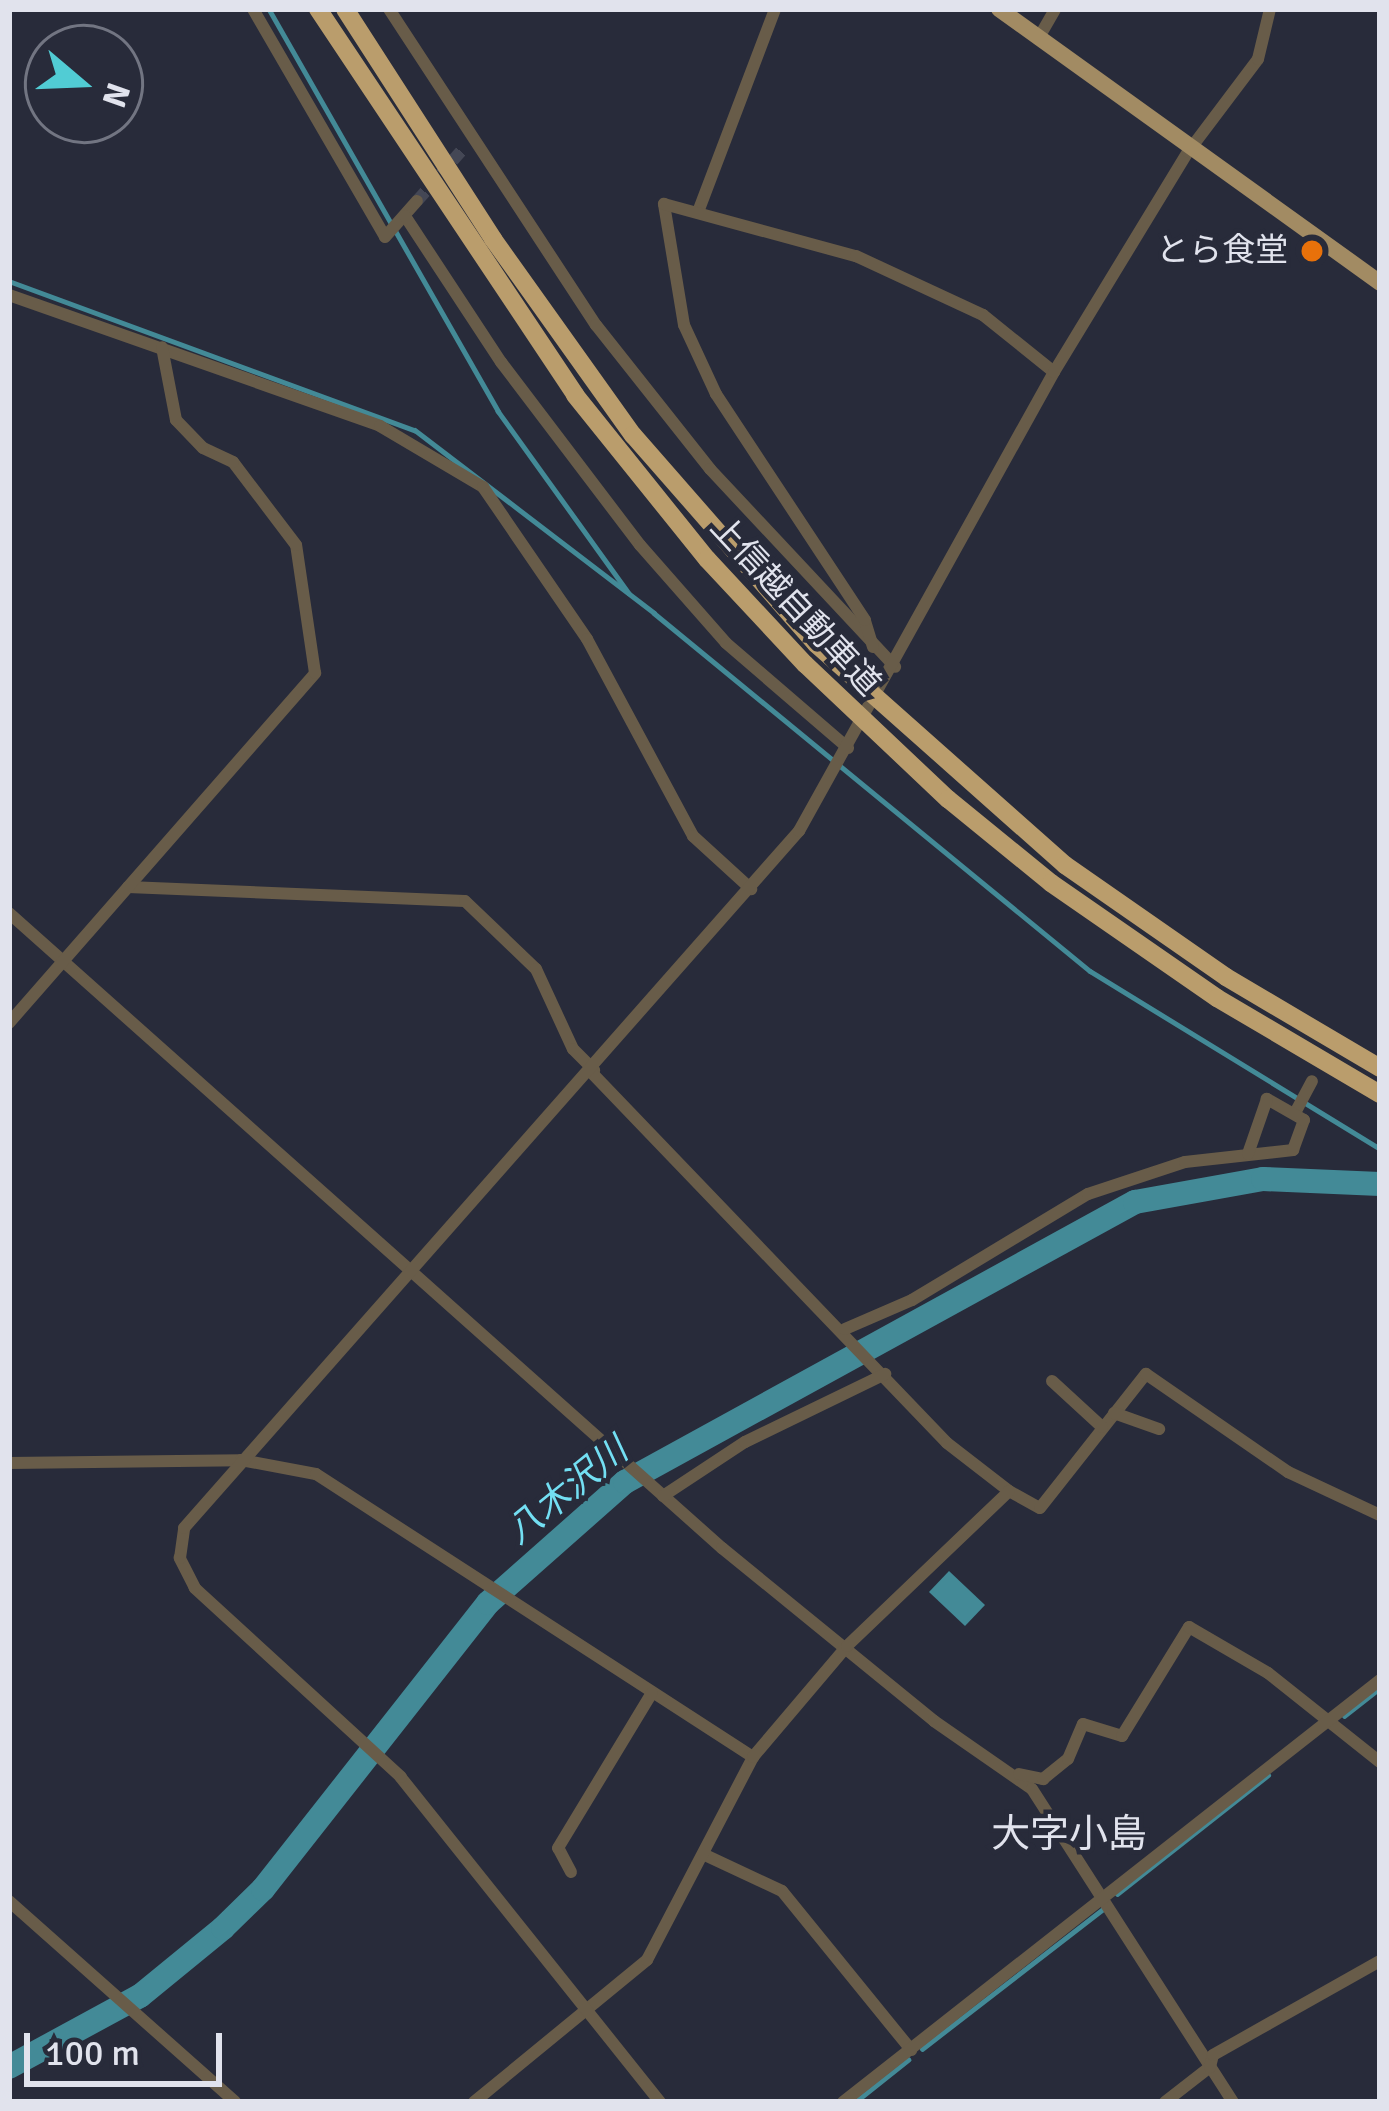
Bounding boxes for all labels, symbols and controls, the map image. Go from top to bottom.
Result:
north arrow [24,24,144,144]
text: N [93,77,139,112]
place label: とら食堂 [1156,231,1288,271]
marker: とら食堂 [1299,238,1325,264]
street label: 上信越自動車道 [702,508,888,704]
water label: 八木沢川 [497,1429,637,1553]
district label: 大字小島 [991,1811,1147,1857]
scale bar [30,2009,228,2083]
text: 100 m [45,2031,140,2076]

